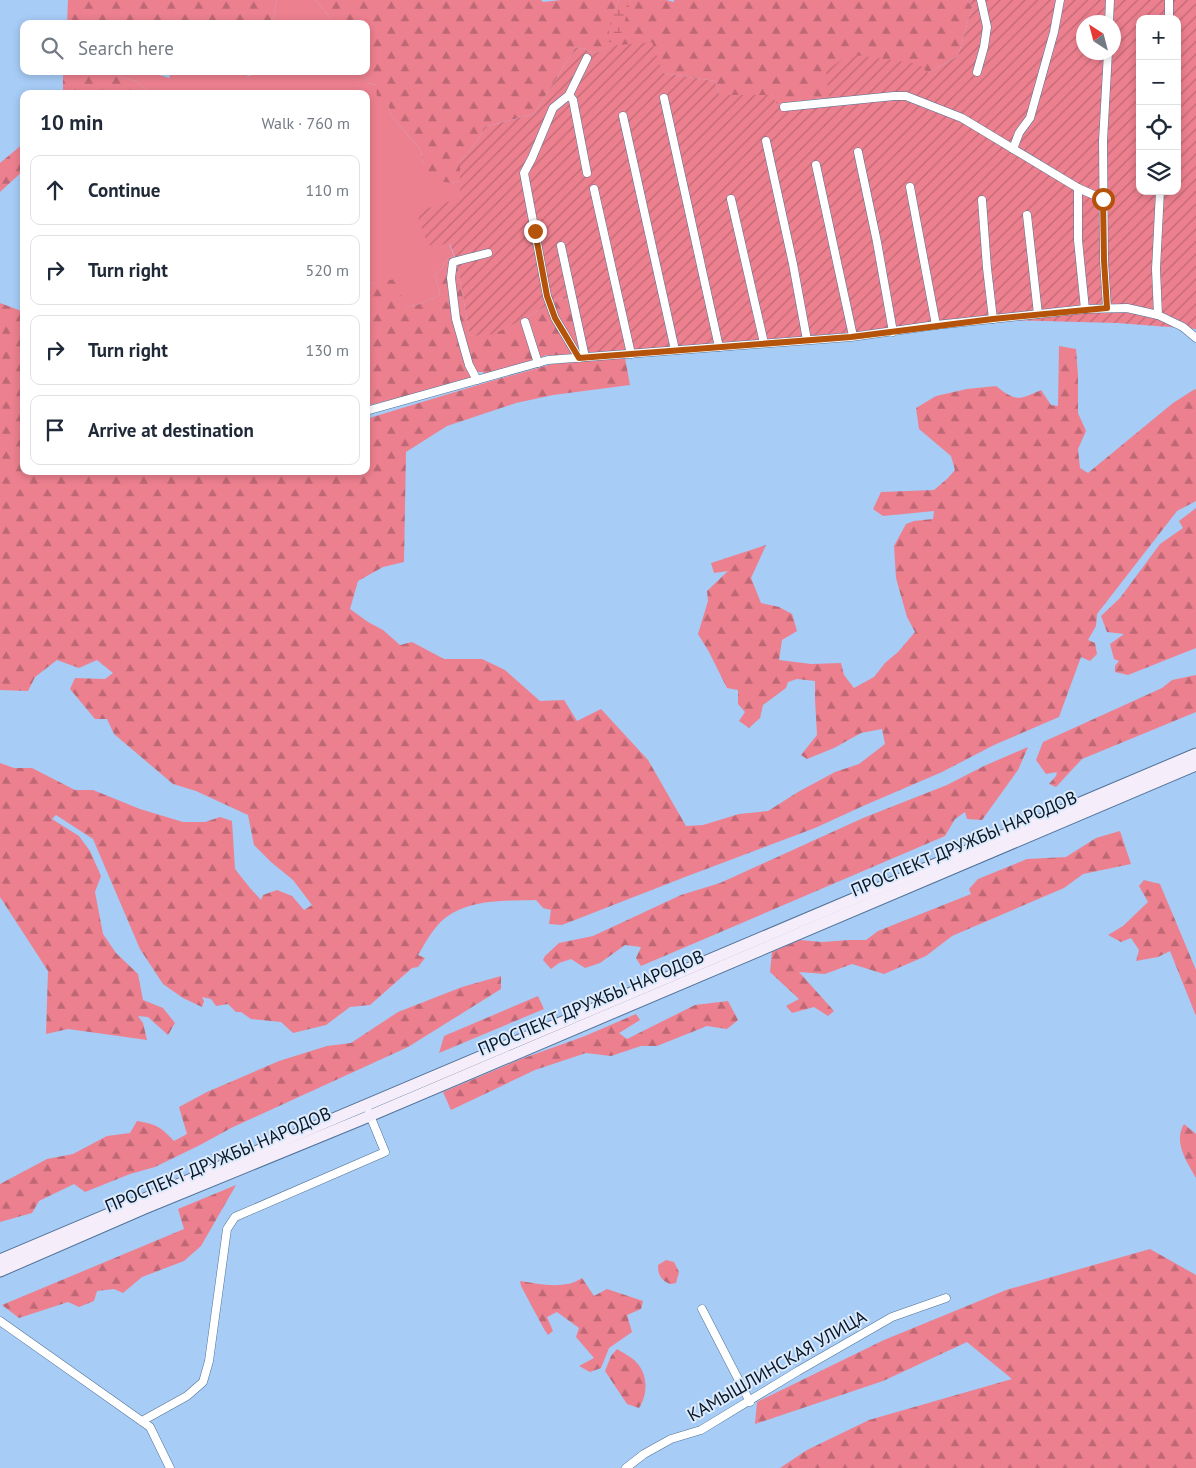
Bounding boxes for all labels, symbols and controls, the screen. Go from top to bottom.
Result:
north arrow [1076,15,1121,60]
map controls [1136,15,1181,195]
button: + [1136,15,1181,60]
search box [20,20,370,75]
icon: search [38,34,66,62]
text: Search here [78,36,174,60]
button: − [1136,60,1181,105]
button: locate [1136,105,1181,150]
text: 10 min [40,109,103,136]
text: Walk · 760 m [261,113,350,133]
button: layers [1136,150,1181,195]
icon: ahead [41,176,69,204]
text: Continue [88,178,160,202]
text: 110 m [306,180,349,200]
route start [1092,188,1115,211]
route end [524,220,547,243]
icon: right [41,256,69,284]
text: Turn right [88,258,168,282]
text: 520 m [306,260,349,280]
icon: right [41,336,69,364]
text: Turn right [88,338,168,362]
text: 130 m [306,340,349,360]
icon: arrive [41,416,69,444]
text: Arrive at destination [88,418,254,442]
street label: ПРОСПЕКТ ДРУЖБЫ НАРОДОВ [847,785,1080,902]
street label: ПРОСПЕКТ ДРУЖБЫ НАРОДОВ [474,944,707,1061]
street label: ПРОСПЕКТ ДРУЖБЫ НАРОДОВ [101,1101,334,1218]
street label: КАМЫШЛИНСКАЯ УЛИЦА [683,1305,871,1426]

